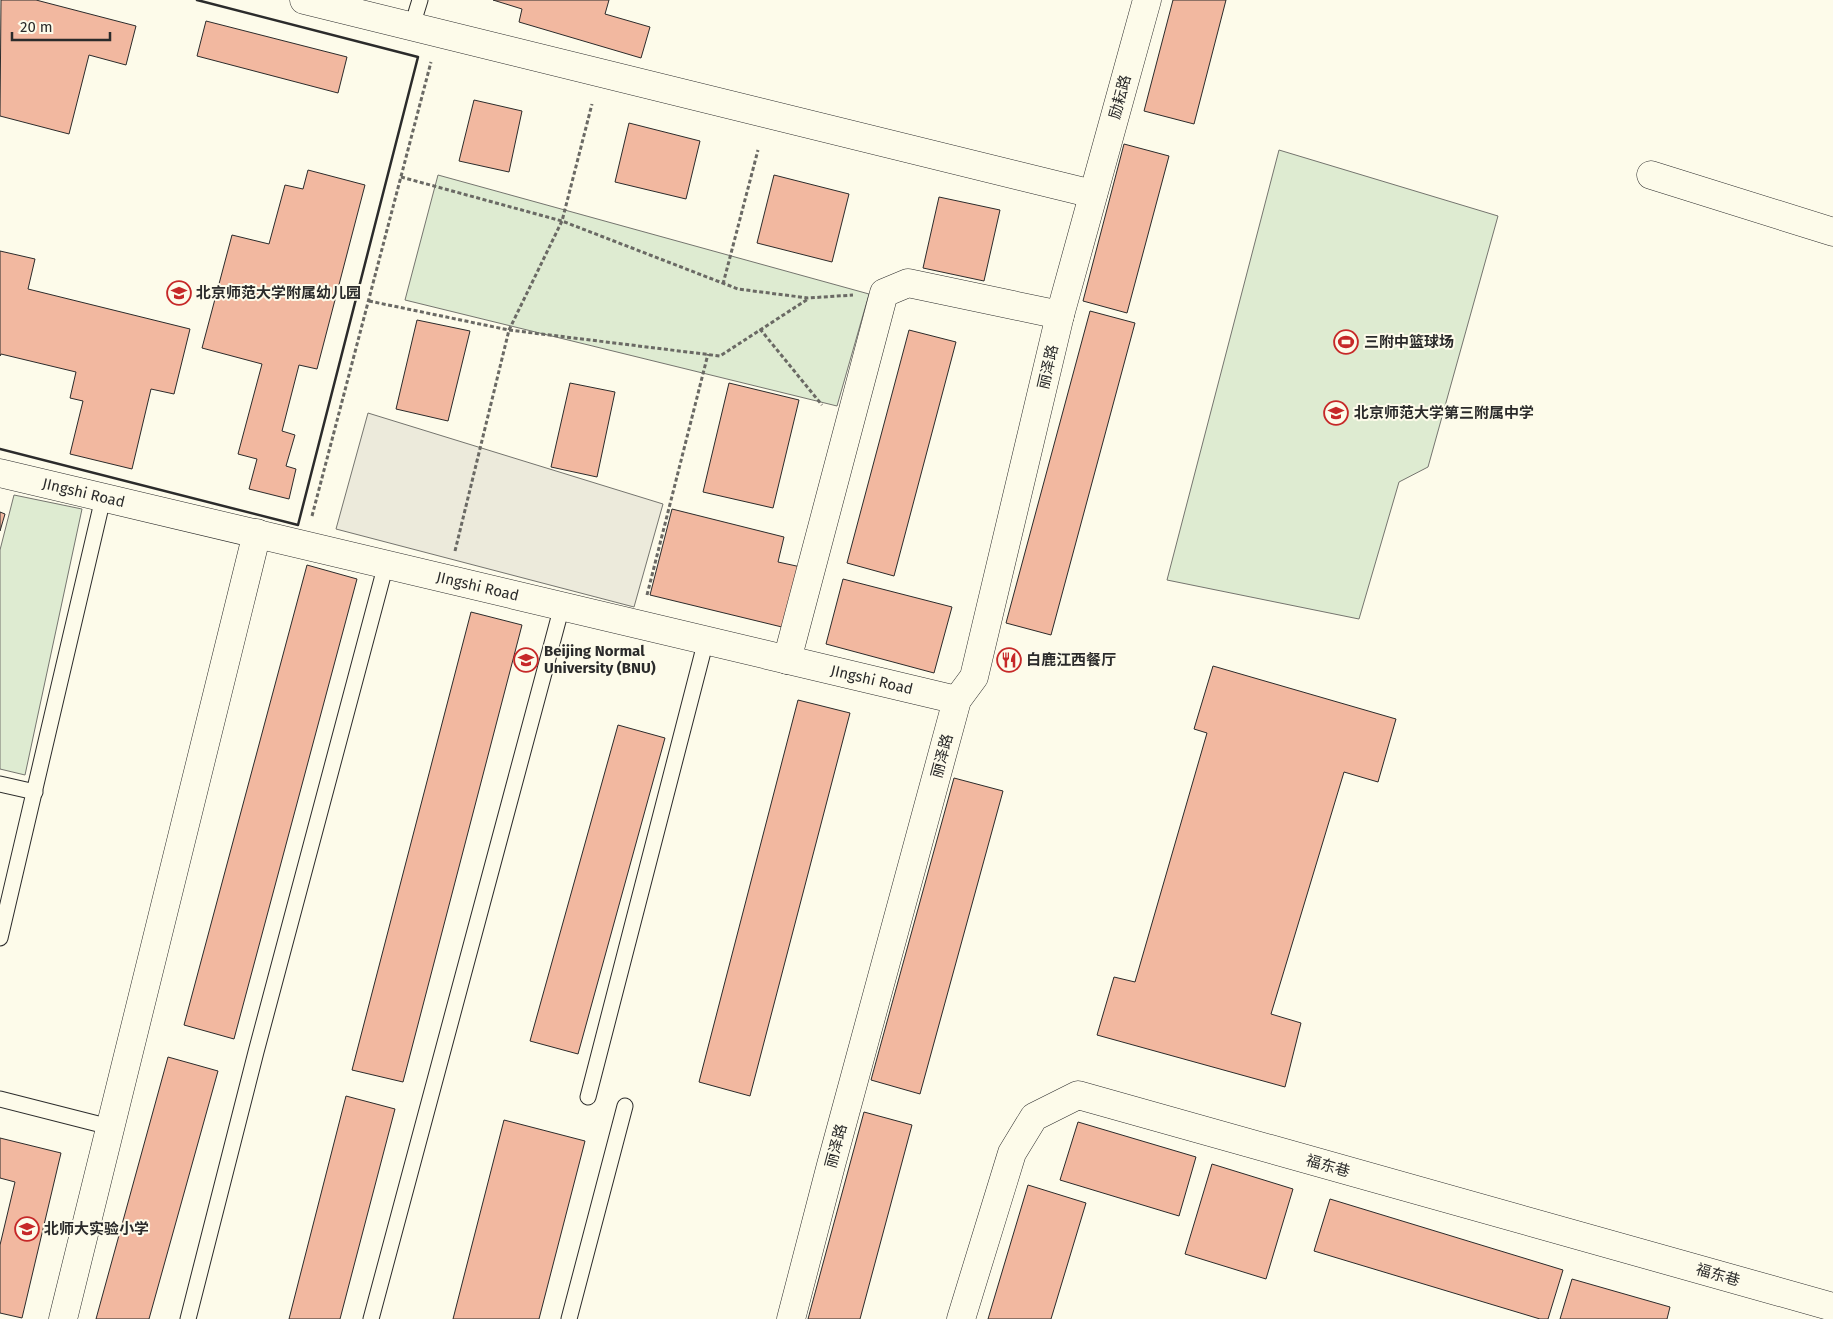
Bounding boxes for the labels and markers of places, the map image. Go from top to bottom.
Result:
school or university icon: 北京师范大学附属幼儿园 [166,280,192,306]
place label: 北京师范大学附属幼儿园 [196,284,361,302]
sports icon: 三附中篮球场 [1333,329,1359,355]
place label: 三附中篮球场 [1364,333,1454,351]
school or university icon: 北京师范大学第三附属中学 [1323,400,1349,426]
place label: 北京师范大学第三附属中学 [1354,404,1534,422]
place label: Beijing Normal University (BNU) [544,642,656,677]
school or university icon: Beijing Normal University (BNU) [513,647,539,673]
restaurant icon: 白鹿江西餐厅 [996,647,1022,673]
place label: 白鹿江西餐厅 [1026,651,1116,669]
school or university icon: 北师大实验小学 [14,1216,40,1242]
place label: 北师大实验小学 [44,1220,149,1238]

